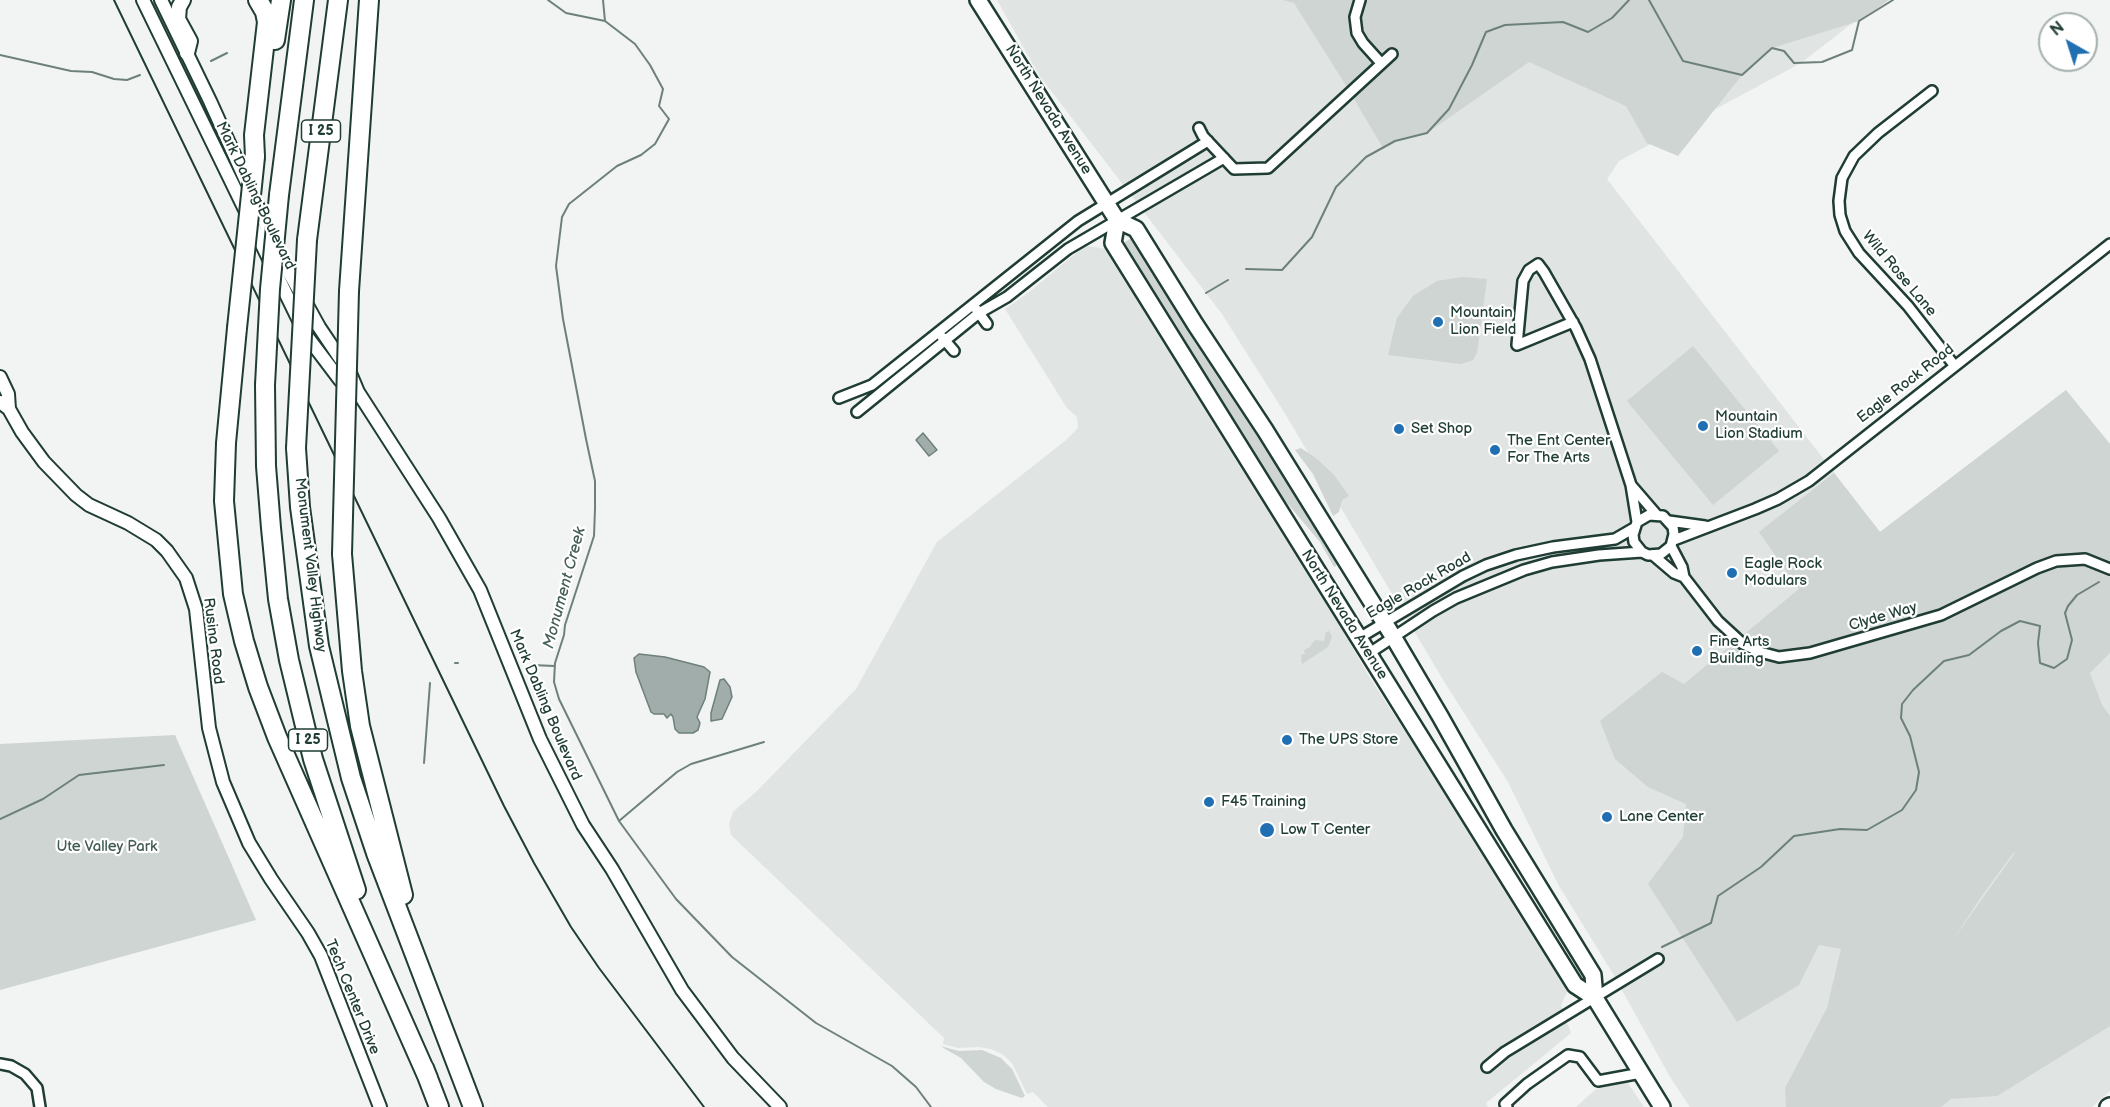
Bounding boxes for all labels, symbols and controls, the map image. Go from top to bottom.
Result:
north arrow [2038,12,2098,72]
text: N [2047,18,2068,40]
street label: North Nevada Avenue [1001,42,1095,178]
street label: Mark Dabling Boulevard [211,119,299,273]
road number: I 25 [302,120,340,142]
street label: Wild Rose Lane [1858,228,1940,320]
place label: Mountain Lion Field [1450,304,1516,339]
marker: Mountain Lion Field [1431,315,1445,329]
street label: Eagle Rock Road [1854,341,1958,427]
place label: Mountain Lion Stadium [1715,408,1803,443]
marker: Mountain Lion Stadium [1696,419,1710,433]
place label: Set Shop [1411,420,1472,438]
marker: Set Shop [1392,422,1406,436]
place label: The Ent Center For The Arts [1507,432,1610,467]
marker: The Ent Center For The Arts [1488,443,1502,457]
street label: Monument Valley Highway [290,477,330,653]
water label: Monument Creek [540,525,590,651]
street label: North Nevada Avenue [1297,547,1391,683]
street label: Eagle Rock Road [1363,549,1475,623]
place label: Eagle Rock Modulars [1744,555,1822,590]
marker: Eagle Rock Modulars [1725,566,1739,580]
street label: Rusina Road [199,597,227,685]
street label: Clyde Way [1847,599,1919,635]
street label: Mark Dabling Boulevard [505,627,585,783]
place label: Fine Arts Building [1709,633,1769,668]
marker: Fine Arts Building [1690,644,1704,658]
road number: I 25 [288,729,328,751]
place label: The UPS Store [1299,731,1398,749]
marker: The UPS Store [1280,733,1294,747]
place label: F45 Training [1221,793,1306,811]
marker: F45 Training [1202,795,1216,809]
place label: Lane Center [1619,808,1704,826]
marker: Lane Center [1600,810,1614,824]
marker: Low T Center [1258,821,1276,839]
place label: Low T Center [1280,821,1370,839]
park label: Ute Valley Park [57,838,157,856]
street label: Tech Center Drive [321,937,383,1057]

